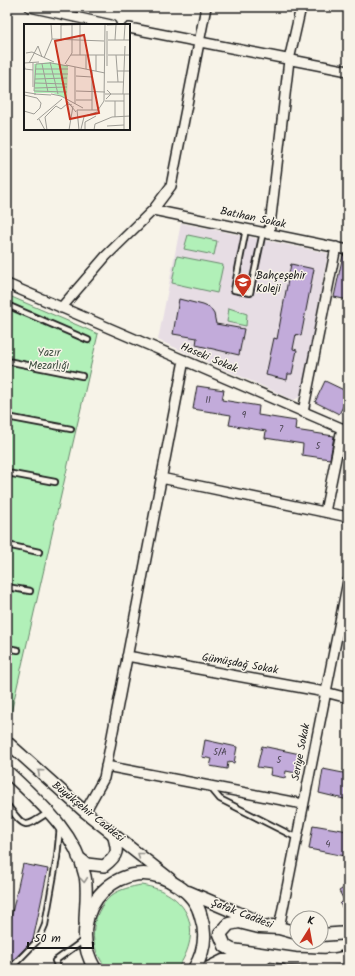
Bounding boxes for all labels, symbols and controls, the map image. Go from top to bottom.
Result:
inset map [24,24,130,130]
street label: Batıhan Sokak [218,202,288,234]
place label: Bahçeşehir Koleji [256,267,307,298]
school or university icon: Bahçeşehir Koleji [233,272,253,297]
street label: Haseki Sokak [178,338,241,378]
park label: Yazır Mezarlığı [29,344,70,375]
house number: 11 [205,393,211,408]
house number: 9 [242,408,247,423]
house number: 7 [279,422,284,437]
house number: 5 [316,439,322,454]
street label: Gümüşdağ Sokak [200,648,280,680]
street label: Seriye Sokak [287,721,316,782]
house number: 5/A [213,745,227,760]
house number: 5 [277,753,283,768]
one-way arrow [37,770,45,777]
street label: Büyükşehir Caddesi [48,777,129,847]
house number: 4 [326,837,331,852]
one-way arrow [137,853,144,860]
one-way arrow [80,877,89,883]
street label: Şafak Caddesi [208,894,276,934]
north arrow [289,910,329,950]
text: K [306,912,316,931]
scale bar [28,924,93,950]
text: 50 m [34,929,61,948]

